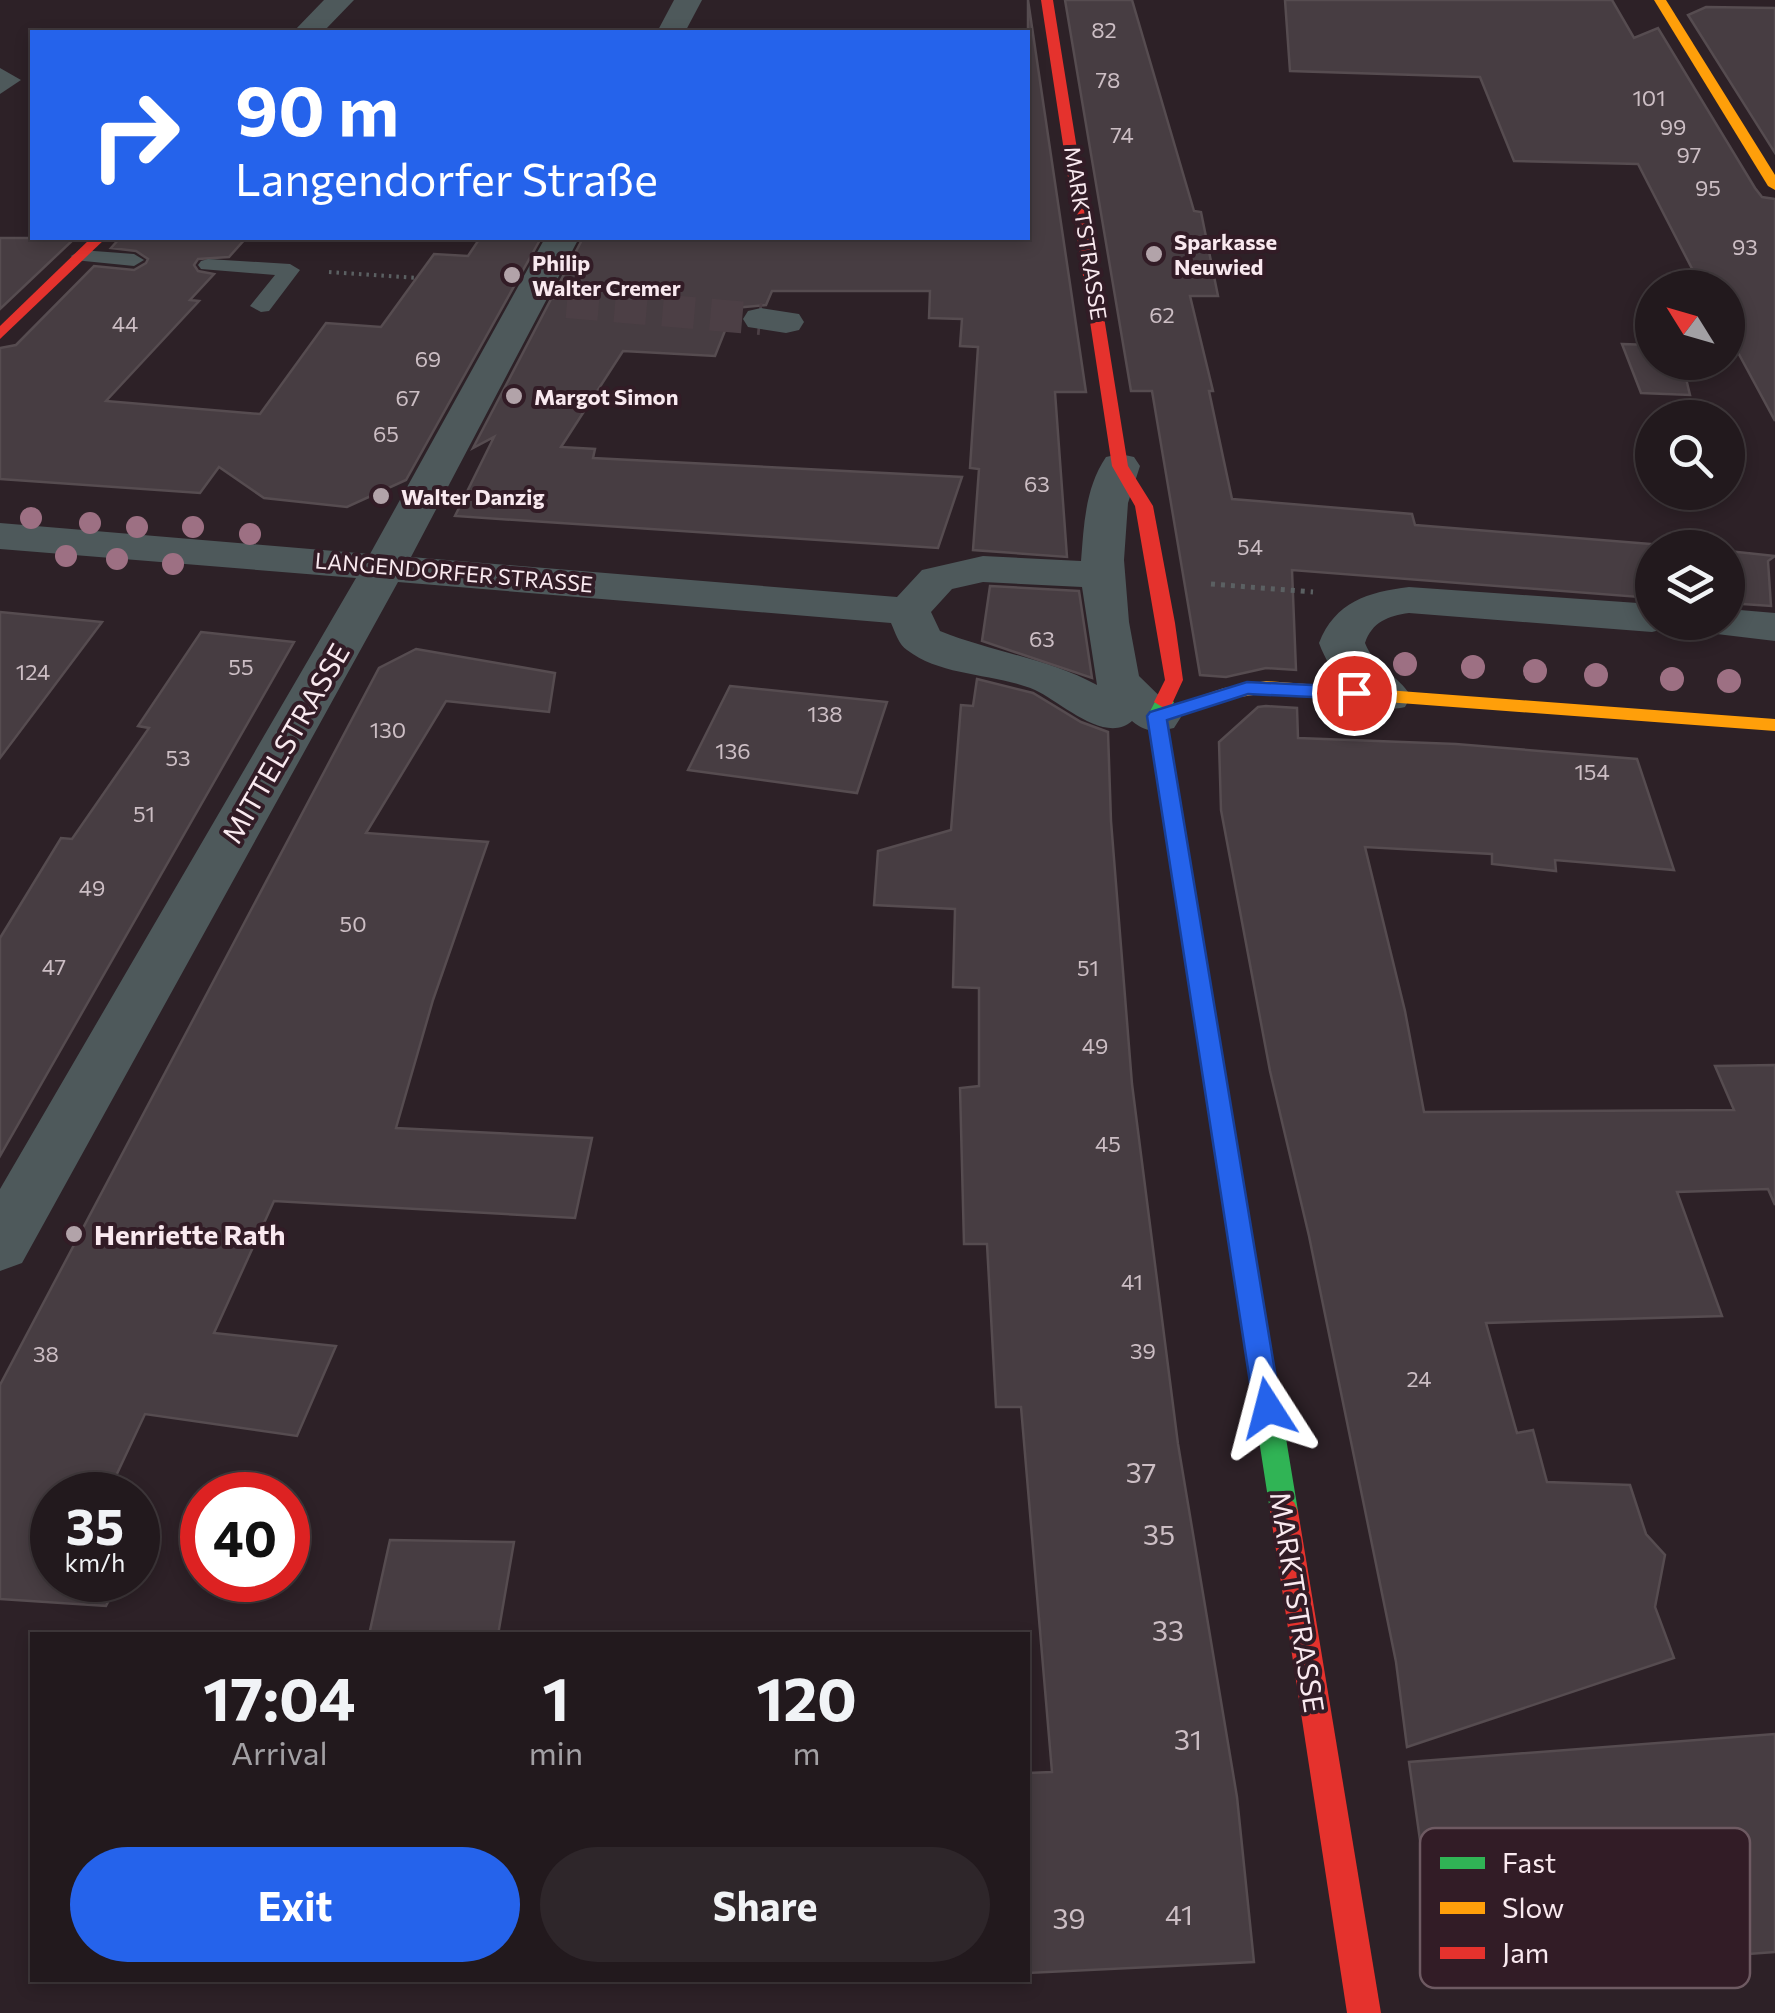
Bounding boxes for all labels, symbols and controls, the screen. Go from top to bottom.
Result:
house number: 82 [1091,16,1117,43]
text: 90 m [235,65,399,150]
house number: 78 [1096,66,1120,93]
icon: right [70,70,200,200]
house number: 101 [1632,84,1666,111]
house number: 99 [1660,113,1686,140]
house number: 74 [1110,121,1134,148]
house number: 97 [1677,141,1701,168]
street label: MARKTSTRASSE [1059,144,1113,322]
text: Langendorfer Straße [235,150,658,205]
house number: 95 [1695,174,1721,201]
place label: Sparkasse Neuwied [1174,228,1277,280]
house number: 93 [1732,233,1758,260]
marker: Sparkasse Neuwied [1143,243,1165,265]
place label: Philip Walter Cremer [532,249,681,301]
marker: Philip Walter Cremer [501,264,523,286]
north arrow [1635,270,1745,380]
map controls [1635,270,1745,640]
house number: 62 [1149,301,1175,328]
house number: 44 [112,310,138,337]
house number: 69 [415,345,441,372]
place label: Margot Simon [534,383,678,410]
house number: 67 [396,384,420,411]
marker: Margot Simon [503,385,525,407]
button: search [1635,400,1745,510]
house number: 65 [373,420,399,447]
house number: 63 [1024,470,1050,497]
place label: Walter Danzig [401,483,544,510]
marker: Walter Danzig [370,485,392,507]
button: layers [1635,530,1745,640]
house number: 54 [1237,533,1263,560]
street label: LANGENDORFER STRASSE [314,546,594,598]
house number: 63 [1029,625,1055,652]
street label: MITTELSTRASSE [214,637,356,849]
pin [1312,651,1397,736]
house number: 55 [228,653,254,680]
house number: 124 [16,658,50,685]
icon: arrive [1327,666,1382,721]
house number: 138 [807,700,843,727]
house number: 130 [370,716,406,743]
house number: 136 [715,737,751,764]
house number: 53 [165,744,191,771]
house number: 154 [1574,758,1610,785]
house number: 51 [133,800,155,827]
house number: 49 [79,874,105,901]
house number: 50 [340,910,367,937]
house number: 47 [42,953,66,980]
house number: 51 [1077,954,1099,981]
house number: 49 [1082,1032,1108,1059]
house number: 45 [1095,1130,1121,1157]
place label: Henriette Rath [94,1217,286,1251]
marker: Henriette Rath [63,1223,85,1245]
house number: 41 [1121,1268,1143,1295]
house number: 39 [1130,1337,1156,1364]
house number: 38 [33,1340,59,1367]
position arrow [1216,1356,1320,1460]
house number: 24 [1406,1365,1432,1392]
house number: 37 [1126,1455,1156,1489]
speed limit sign: 40 [180,1472,310,1602]
street label: MARKTSTRASSE [1264,1489,1332,1715]
text: 35 [66,1494,124,1555]
house number: 35 [1143,1517,1175,1551]
text: km/h [65,1547,125,1577]
house number: 33 [1152,1613,1184,1647]
text: 17:04 [203,1660,356,1733]
text: 1 [542,1660,569,1733]
text: 120 [756,1660,857,1733]
house number: 31 [1174,1722,1202,1756]
text: Arrival [231,1732,328,1772]
text: min [529,1732,583,1772]
text: m [793,1732,821,1772]
legend [1420,1828,1750,1988]
text: Fast [1502,1845,1556,1879]
button: Exit [70,1847,520,1962]
button: Share [540,1847,990,1962]
text: Slow [1502,1890,1564,1924]
house number: 41 [1165,1897,1193,1931]
house number: 39 [1053,1901,1085,1935]
text: Jam [1502,1935,1549,1969]

